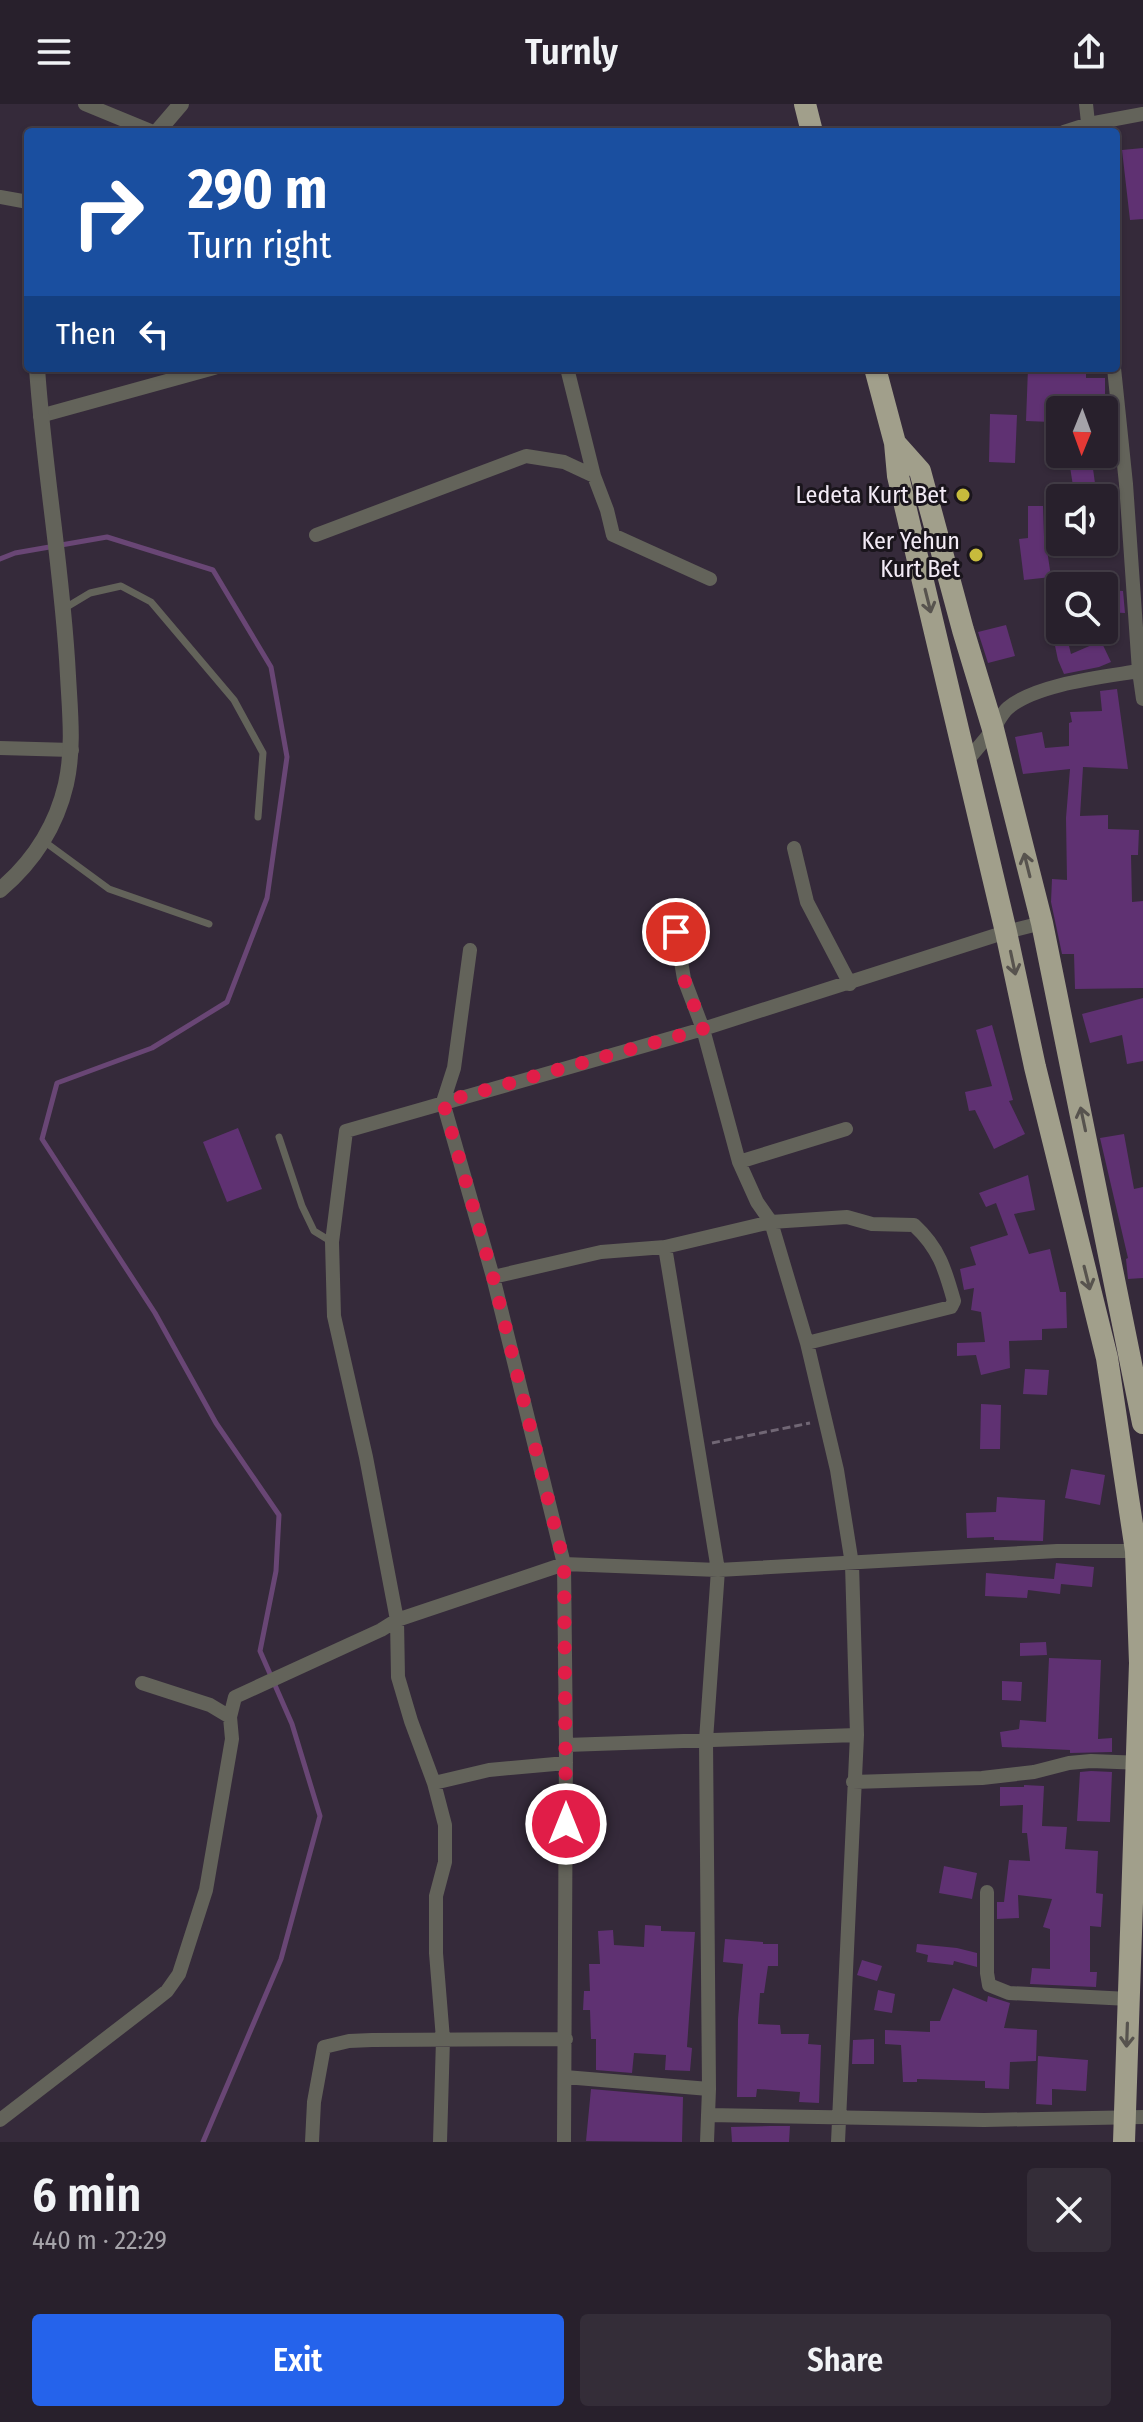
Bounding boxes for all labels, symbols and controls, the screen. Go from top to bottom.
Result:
icon: menu [32,30,76,74]
text: Turnly [525,30,618,74]
icon: share [1067,30,1111,74]
text: 290 m [188,156,328,223]
icon: right [56,160,160,264]
text: Turn right [188,224,331,268]
icon: left [132,312,176,356]
text: Then [56,316,116,352]
north arrow [1046,396,1118,468]
map controls [1046,396,1118,644]
place label: Ledeta Kurt Bet [796,481,947,509]
button: sound [1046,484,1118,556]
marker: Ledeta Kurt Bet [954,486,972,504]
place label: Ker Yehun Kurt Bet [862,527,960,583]
marker: Ker Yehun Kurt Bet [967,546,985,564]
button: search [1046,572,1118,644]
one-way arrow [921,587,936,613]
one-way arrow [1019,852,1034,878]
pin [642,898,710,966]
icon: arrive [654,910,698,954]
one-way arrow [1006,950,1021,975]
one-way arrow [1075,1106,1090,1132]
one-way arrow [1080,1265,1095,1290]
position arrow [524,1782,608,1866]
one-way arrow [1119,2021,1134,2048]
text: 6 min [32,2166,141,2224]
button: close [1027,2168,1111,2252]
text: 440 m · 22:29 [32,2225,167,2256]
button: Exit [32,2314,564,2406]
button: Share [580,2314,1111,2406]

